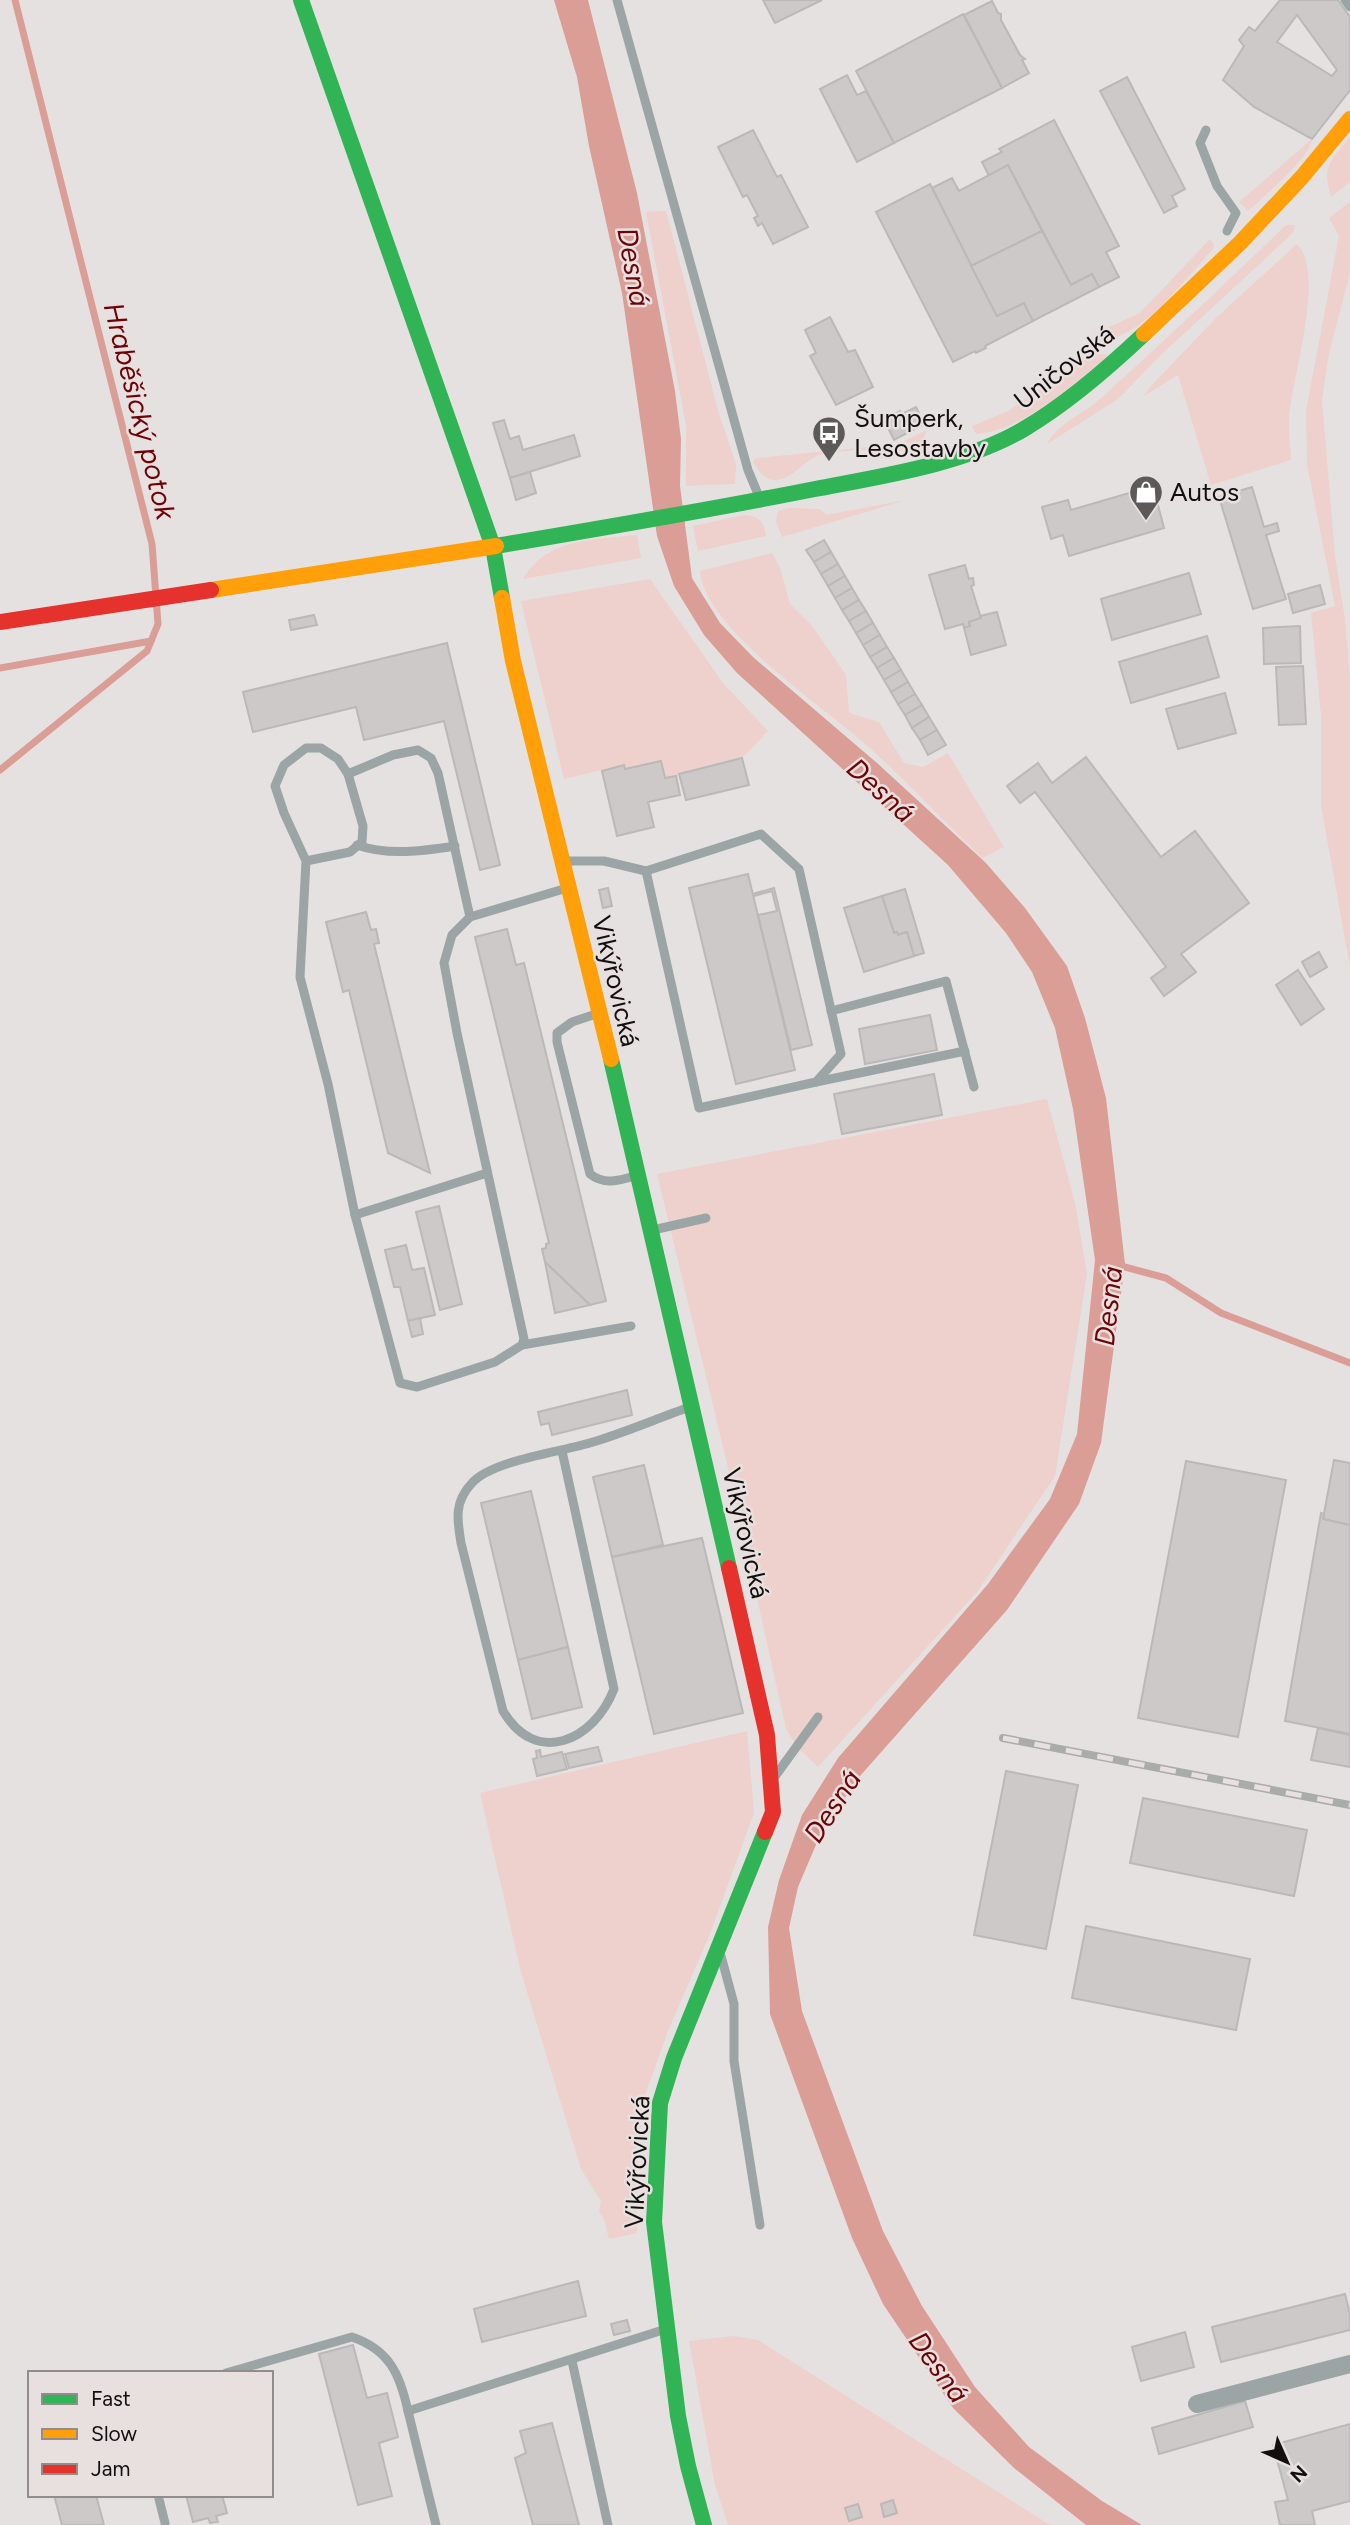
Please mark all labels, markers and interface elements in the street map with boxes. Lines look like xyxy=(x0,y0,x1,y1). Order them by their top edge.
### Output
water label: Desná xyxy=(610,225,658,309)
water label: Hraběšický potok xyxy=(97,299,184,524)
street label: Uničovská xyxy=(1007,318,1121,416)
place label: Šumperk, Lesostavby xyxy=(854,402,986,464)
bus stop icon: Šumperk, Lesostavby xyxy=(810,414,848,463)
shop icon: Autos xyxy=(1127,473,1165,522)
place label: Autos xyxy=(1170,476,1239,508)
water label: Desná xyxy=(840,751,922,829)
street label: Vikýřovická xyxy=(585,913,647,1049)
water label: Desná xyxy=(1087,1265,1129,1347)
street label: Vikýřovická xyxy=(715,1465,777,1601)
water label: Desná xyxy=(796,1763,868,1849)
street label: Vikýřovická xyxy=(618,2095,656,2229)
water label: Desná xyxy=(902,2325,976,2409)
legend xyxy=(28,2371,273,2497)
text: Fast xyxy=(91,2386,131,2411)
text: Slow xyxy=(91,2421,137,2446)
north arrow xyxy=(1252,2427,1322,2497)
text: Jam xyxy=(91,2456,130,2481)
text: N xyxy=(1285,2460,1312,2487)

